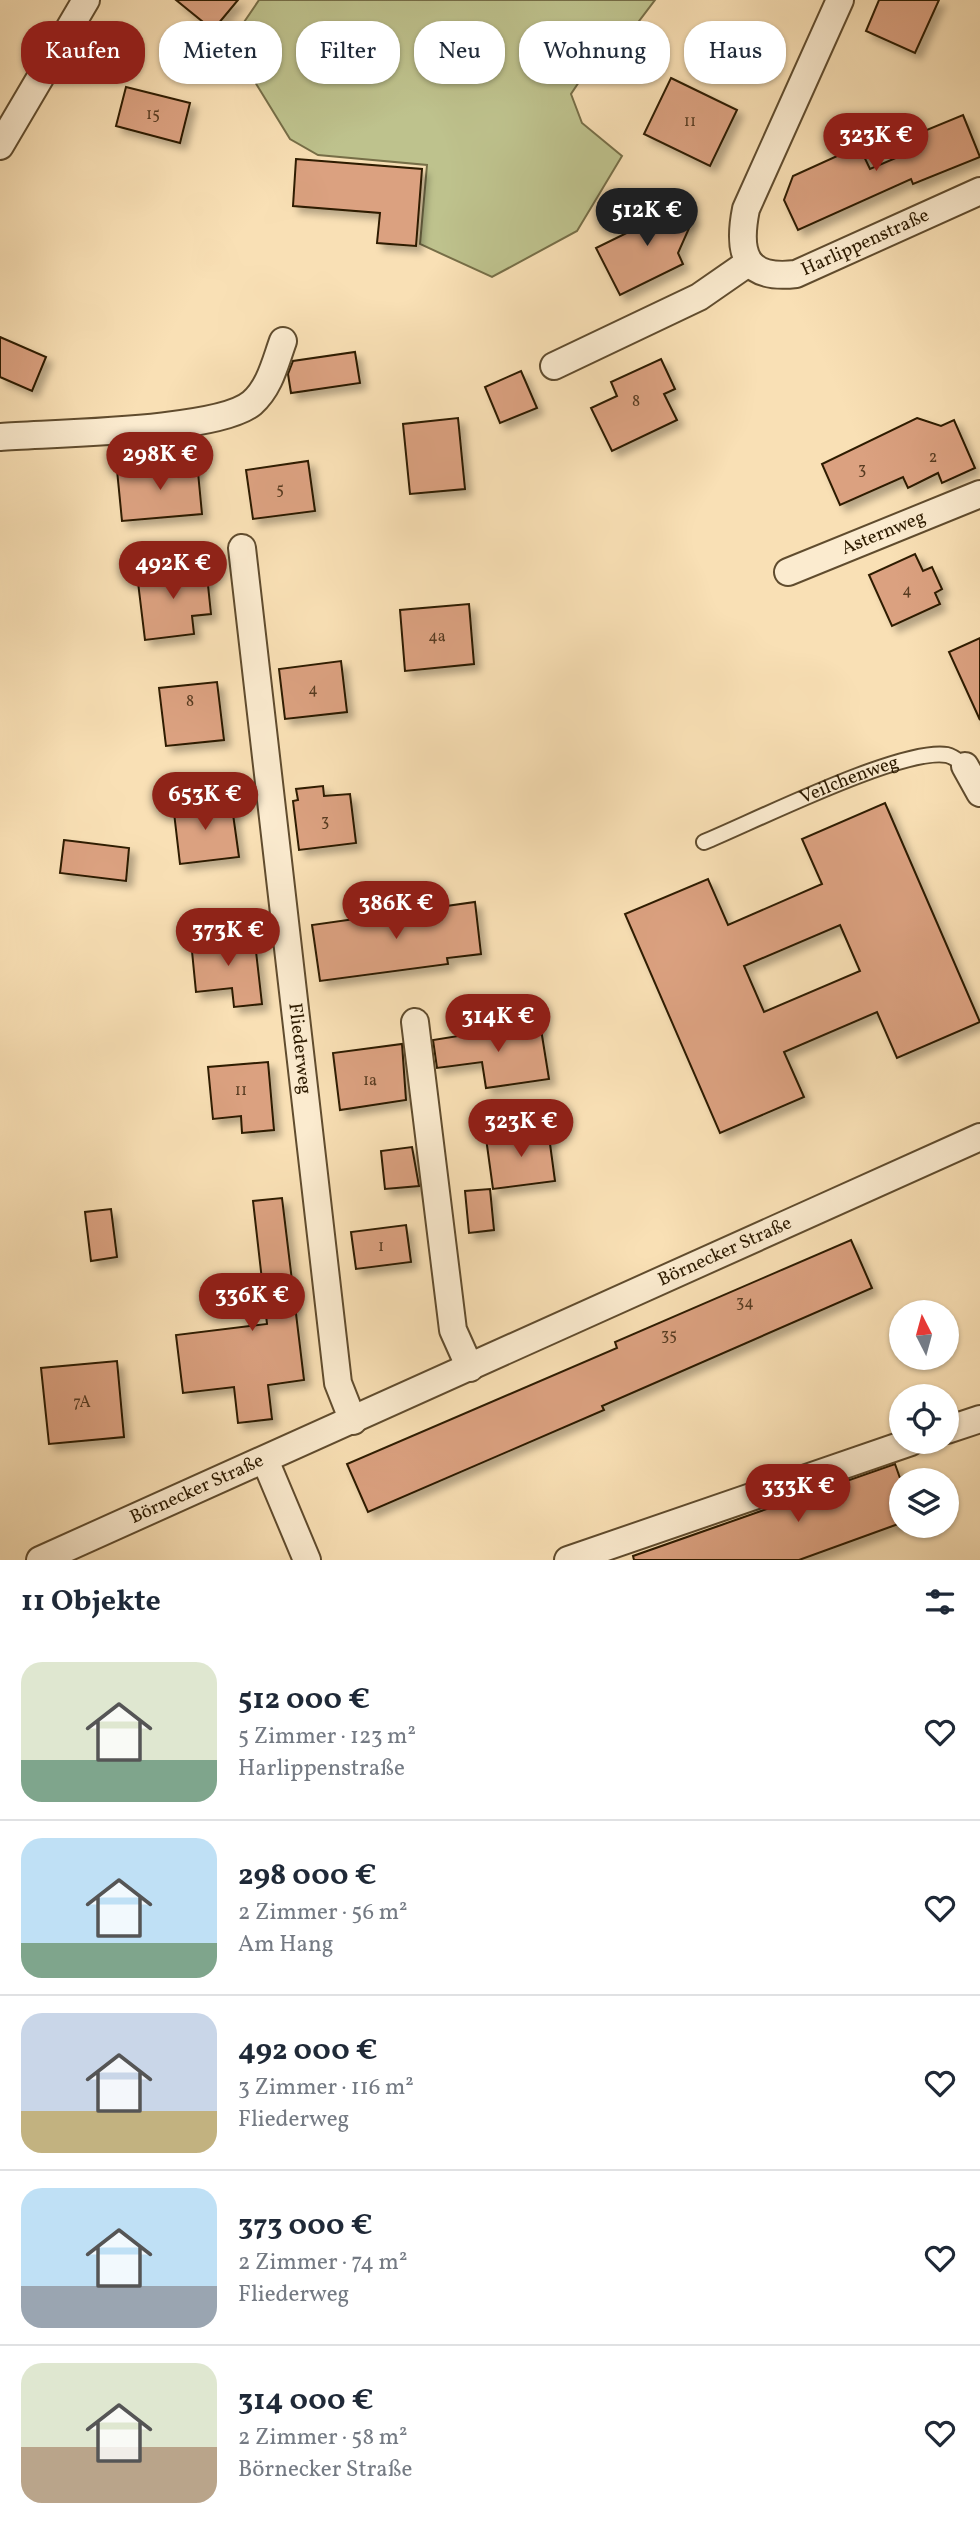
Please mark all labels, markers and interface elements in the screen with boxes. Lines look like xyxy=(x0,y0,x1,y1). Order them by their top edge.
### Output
chip: Kaufen xyxy=(21,21,145,84)
chip: Mieten xyxy=(159,21,282,84)
chip: Filter xyxy=(296,21,400,84)
chip: Neu xyxy=(414,21,505,84)
chip: Wohnung xyxy=(519,21,670,84)
chip: Haus xyxy=(684,21,786,84)
house number: 15 xyxy=(146,104,160,126)
house number: 11 xyxy=(684,111,696,133)
pin: 323K € xyxy=(819,114,933,173)
text: 323K € xyxy=(839,120,913,152)
pin: 512K € xyxy=(590,188,704,248)
text: 512K € xyxy=(612,195,682,227)
street label: Harlippenstraße xyxy=(797,203,934,283)
house number: 8 xyxy=(632,391,640,413)
pin: 298K € xyxy=(103,433,217,492)
text: 298K € xyxy=(122,439,198,471)
house number: 2 xyxy=(929,447,937,469)
house number: 3 xyxy=(858,459,866,481)
house number: 5 xyxy=(276,479,284,501)
street label: Asternweg xyxy=(837,504,929,562)
pin: 492K € xyxy=(116,542,230,601)
text: 492K € xyxy=(135,548,211,580)
house number: 4 xyxy=(902,580,912,602)
house number: 4a xyxy=(428,626,446,648)
house number: 4 xyxy=(308,679,318,701)
house number: 8 xyxy=(186,691,194,713)
street label: Veilchenweg xyxy=(796,750,902,811)
pin: 653K € xyxy=(148,772,262,832)
text: 653K € xyxy=(168,779,242,811)
house number: 3 xyxy=(321,811,329,833)
pin: 386K € xyxy=(339,881,453,941)
text: 386K € xyxy=(358,888,434,920)
pin: 373K € xyxy=(171,908,285,968)
text: 373K € xyxy=(192,915,264,947)
pin: 314K € xyxy=(441,995,555,1054)
street label: Fliederweg xyxy=(281,1001,318,1096)
text: 314K € xyxy=(461,1001,535,1033)
house number: 1a xyxy=(363,1070,377,1092)
house number: 11 xyxy=(235,1080,247,1102)
pin: 323K € xyxy=(464,1100,578,1159)
text: 323K € xyxy=(484,1106,558,1138)
street label: Börnecker Straße xyxy=(654,1210,796,1293)
house number: 1 xyxy=(378,1236,384,1258)
pin: 336K € xyxy=(195,1274,309,1333)
text: 336K € xyxy=(215,1280,289,1312)
house number: 34 xyxy=(736,1292,754,1314)
north arrow xyxy=(889,1300,959,1370)
map controls xyxy=(889,1300,959,1538)
house number: 35 xyxy=(661,1325,677,1347)
button: locate xyxy=(889,1384,959,1454)
house number: 7A xyxy=(73,1392,91,1414)
street label: Börnecker Straße xyxy=(126,1448,268,1531)
pin: 333K € xyxy=(741,1464,855,1524)
button: layers xyxy=(889,1468,959,1538)
text: 333K € xyxy=(761,1471,835,1503)
text: 11 Objekte xyxy=(21,1581,161,1623)
icon: filters xyxy=(921,1583,959,1621)
text: 512 000 € xyxy=(238,1679,370,1721)
icon: home xyxy=(77,1690,161,1774)
icon: heart xyxy=(921,1713,959,1751)
text: 5 Zimmer · 123 m² xyxy=(238,1721,416,1753)
text: Harlippenstraße xyxy=(238,1753,405,1785)
text: 298 000 € xyxy=(238,1855,377,1897)
icon: home xyxy=(77,1866,161,1950)
icon: heart xyxy=(921,1889,959,1927)
text: 2 Zimmer · 56 m² xyxy=(238,1897,408,1929)
text: Am Hang xyxy=(238,1929,333,1961)
text: 492 000 € xyxy=(238,2030,378,2072)
icon: home xyxy=(77,2041,161,2125)
icon: heart xyxy=(921,2064,959,2102)
text: 3 Zimmer · 116 m² xyxy=(238,2072,414,2104)
text: Fliederweg xyxy=(238,2104,349,2136)
text: 373 000 € xyxy=(238,2205,373,2247)
icon: home xyxy=(77,2216,161,2300)
icon: heart xyxy=(921,2239,959,2277)
text: 2 Zimmer · 74 m² xyxy=(238,2247,407,2279)
text: Fliederweg xyxy=(238,2279,349,2311)
text: 314 000 € xyxy=(238,2380,374,2422)
icon: home xyxy=(77,2391,161,2475)
icon: heart xyxy=(921,2414,959,2452)
text: 2 Zimmer · 58 m² xyxy=(238,2422,408,2454)
text: Börnecker Straße xyxy=(238,2454,412,2486)

